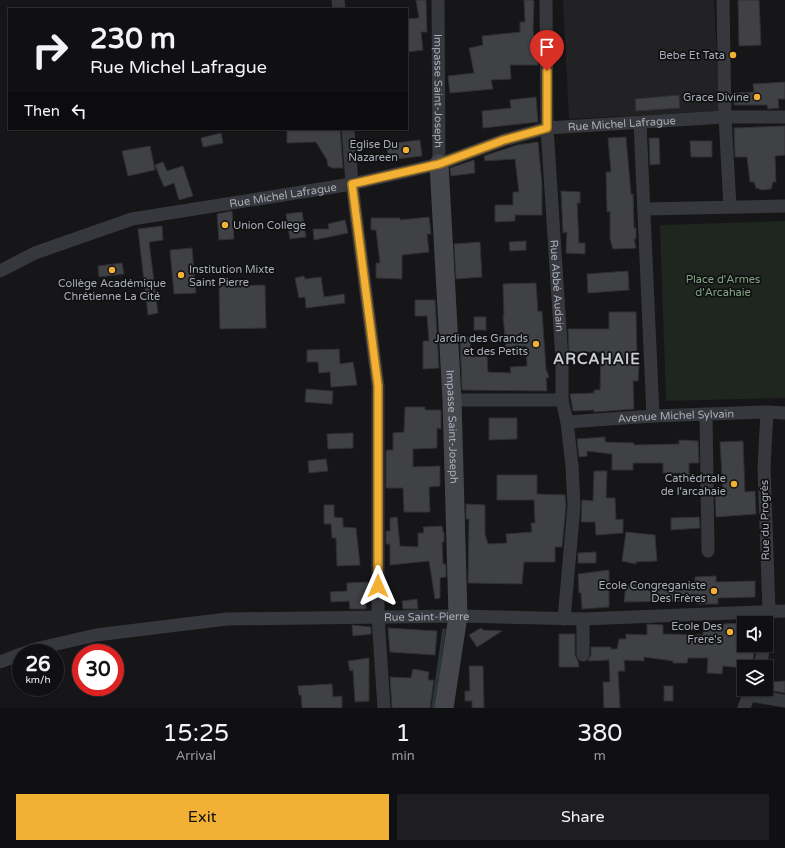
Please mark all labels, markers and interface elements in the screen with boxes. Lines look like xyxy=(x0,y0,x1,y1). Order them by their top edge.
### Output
text: 230 m xyxy=(90,22,176,56)
icon: right xyxy=(24,24,76,76)
pin xyxy=(530,30,564,71)
street label: Impasse Saint-Joseph xyxy=(432,34,445,148)
icon: arrive xyxy=(536,36,558,58)
place label: Bebe Et Tata xyxy=(659,49,725,62)
marker: Bebe Et Tata xyxy=(728,50,738,60)
text: Rue Michel Lafrague xyxy=(90,56,267,78)
place label: Grace Divine xyxy=(683,91,749,104)
marker: Grace Divine xyxy=(752,92,762,102)
icon: left xyxy=(68,100,90,122)
text: Then xyxy=(24,102,60,120)
street label: Rue Michel Lafrague xyxy=(567,114,676,133)
place label: Eglise Du Nazareen xyxy=(348,138,398,164)
marker: Eglise Du Nazareen xyxy=(401,145,411,155)
street label: Rue Michel Lafrague xyxy=(228,180,337,210)
place label: Union College xyxy=(233,219,306,232)
marker: Union College xyxy=(220,220,230,230)
street label: Rue Abbé Audain xyxy=(548,239,567,332)
place label: Institution Mixte Saint Pierre xyxy=(189,263,275,289)
marker: Collège Académique Chrétienne La Cité xyxy=(107,265,117,275)
marker: Institution Mixte Saint Pierre xyxy=(176,270,186,280)
park label: Place d'Armes d'Arcahaie xyxy=(686,273,760,299)
place label: Collège Académique Chrétienne La Cité xyxy=(58,277,166,303)
place label: Jardin des Grands et des Petits xyxy=(434,332,528,358)
marker: Jardin des Grands et des Petits xyxy=(531,339,541,349)
district label: ARCAHAIE xyxy=(553,350,641,368)
street label: Impasse Saint-Joseph xyxy=(444,369,461,484)
street label: Avenue Michel Sylvain xyxy=(617,407,734,425)
place label: Cathédrtale de l'arcahaie xyxy=(661,472,726,498)
marker: Cathédrtale de l'arcahaie xyxy=(729,479,739,489)
street label: Rue du Progrès xyxy=(758,480,772,560)
position arrow xyxy=(357,565,399,607)
place label: Ecole Congreganiste Des Frères xyxy=(599,579,706,605)
marker: Ecole Congreganiste Des Frères xyxy=(709,586,719,596)
street label: Rue Saint-Pierre xyxy=(384,609,470,623)
map controls xyxy=(737,616,773,696)
button: sound xyxy=(737,616,773,652)
place label: Ecole Des Frere's xyxy=(671,620,722,646)
marker: Ecole Des Frere's xyxy=(725,627,735,637)
speed limit sign: 30 xyxy=(72,644,124,696)
text: 26 xyxy=(25,653,51,677)
button: layers xyxy=(737,660,773,696)
text: km/h xyxy=(25,674,51,686)
text: 15:25 xyxy=(163,719,229,748)
text: 1 xyxy=(396,719,411,748)
text: 380 xyxy=(577,719,622,748)
text: Arrival xyxy=(176,748,216,764)
text: min xyxy=(392,748,415,764)
text: m xyxy=(594,748,606,764)
button: Exit xyxy=(16,794,389,840)
button: Share xyxy=(397,794,769,840)

